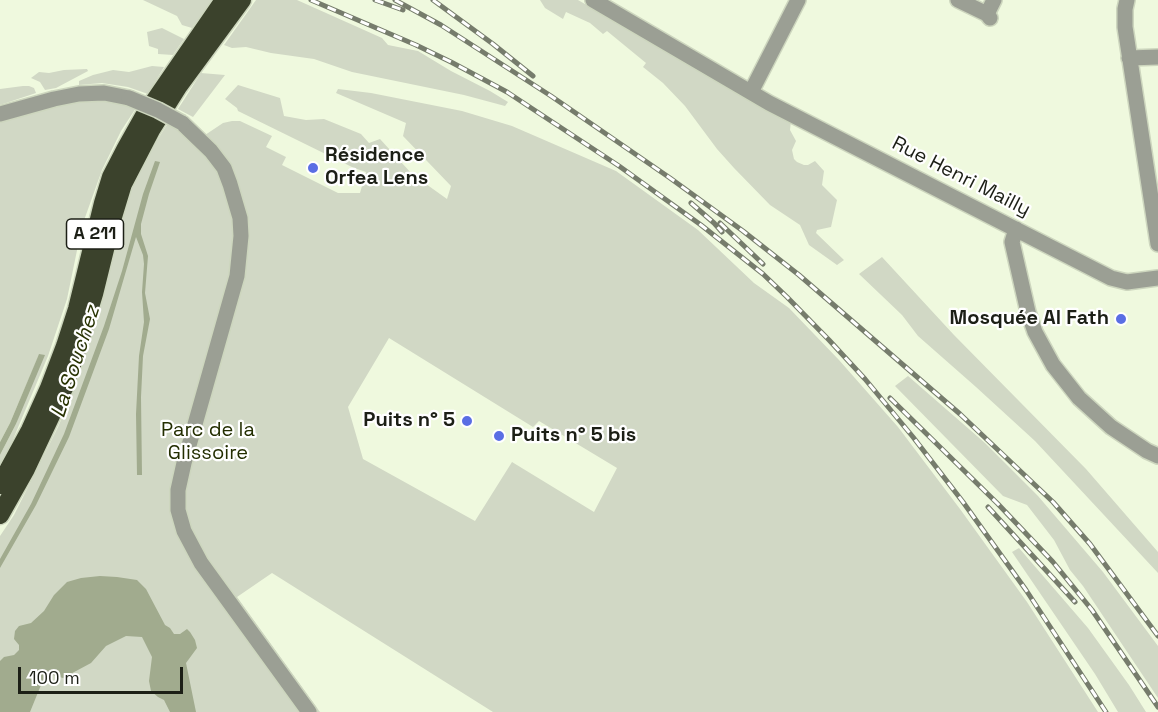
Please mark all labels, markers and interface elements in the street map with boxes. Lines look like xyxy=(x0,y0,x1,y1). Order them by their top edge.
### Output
street label: Rue Henri Mailly xyxy=(888,132,1034,222)
place label: Résidence Orfea Lens xyxy=(325,144,428,191)
marker: Résidence Orfea Lens xyxy=(306,161,320,175)
road number: A 211 xyxy=(66,219,124,249)
water label: La Souchez xyxy=(46,303,106,421)
place label: Mosquée Al Fath xyxy=(950,307,1109,331)
marker: Mosquée Al Fath xyxy=(1114,312,1128,326)
place label: Puits n° 5 xyxy=(363,409,455,433)
marker: Puits n° 5 xyxy=(460,414,474,428)
park label: Parc de la Glissoire xyxy=(161,419,255,466)
place label: Puits n° 5 bis xyxy=(511,424,636,448)
marker: Puits n° 5 bis xyxy=(492,429,506,443)
scale bar xyxy=(21,655,186,693)
text: 100 m xyxy=(29,666,80,689)

